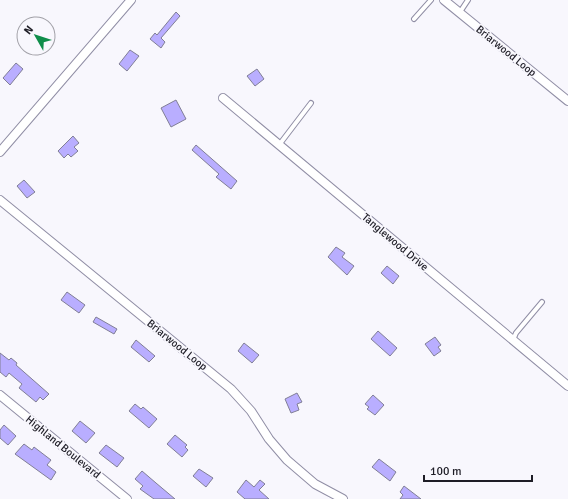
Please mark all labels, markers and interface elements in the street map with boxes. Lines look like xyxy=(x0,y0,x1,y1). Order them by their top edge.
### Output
north arrow xyxy=(16,16,56,56)
text: N xyxy=(21,23,36,37)
street label: Briarwood Loop xyxy=(473,23,539,79)
street label: Tanglewood Drive xyxy=(359,210,431,274)
street label: Briarwood Loop xyxy=(144,317,210,373)
street label: Highland Boulevard xyxy=(23,413,103,481)
scale bar xyxy=(424,457,532,483)
text: 100 m xyxy=(430,464,462,479)

